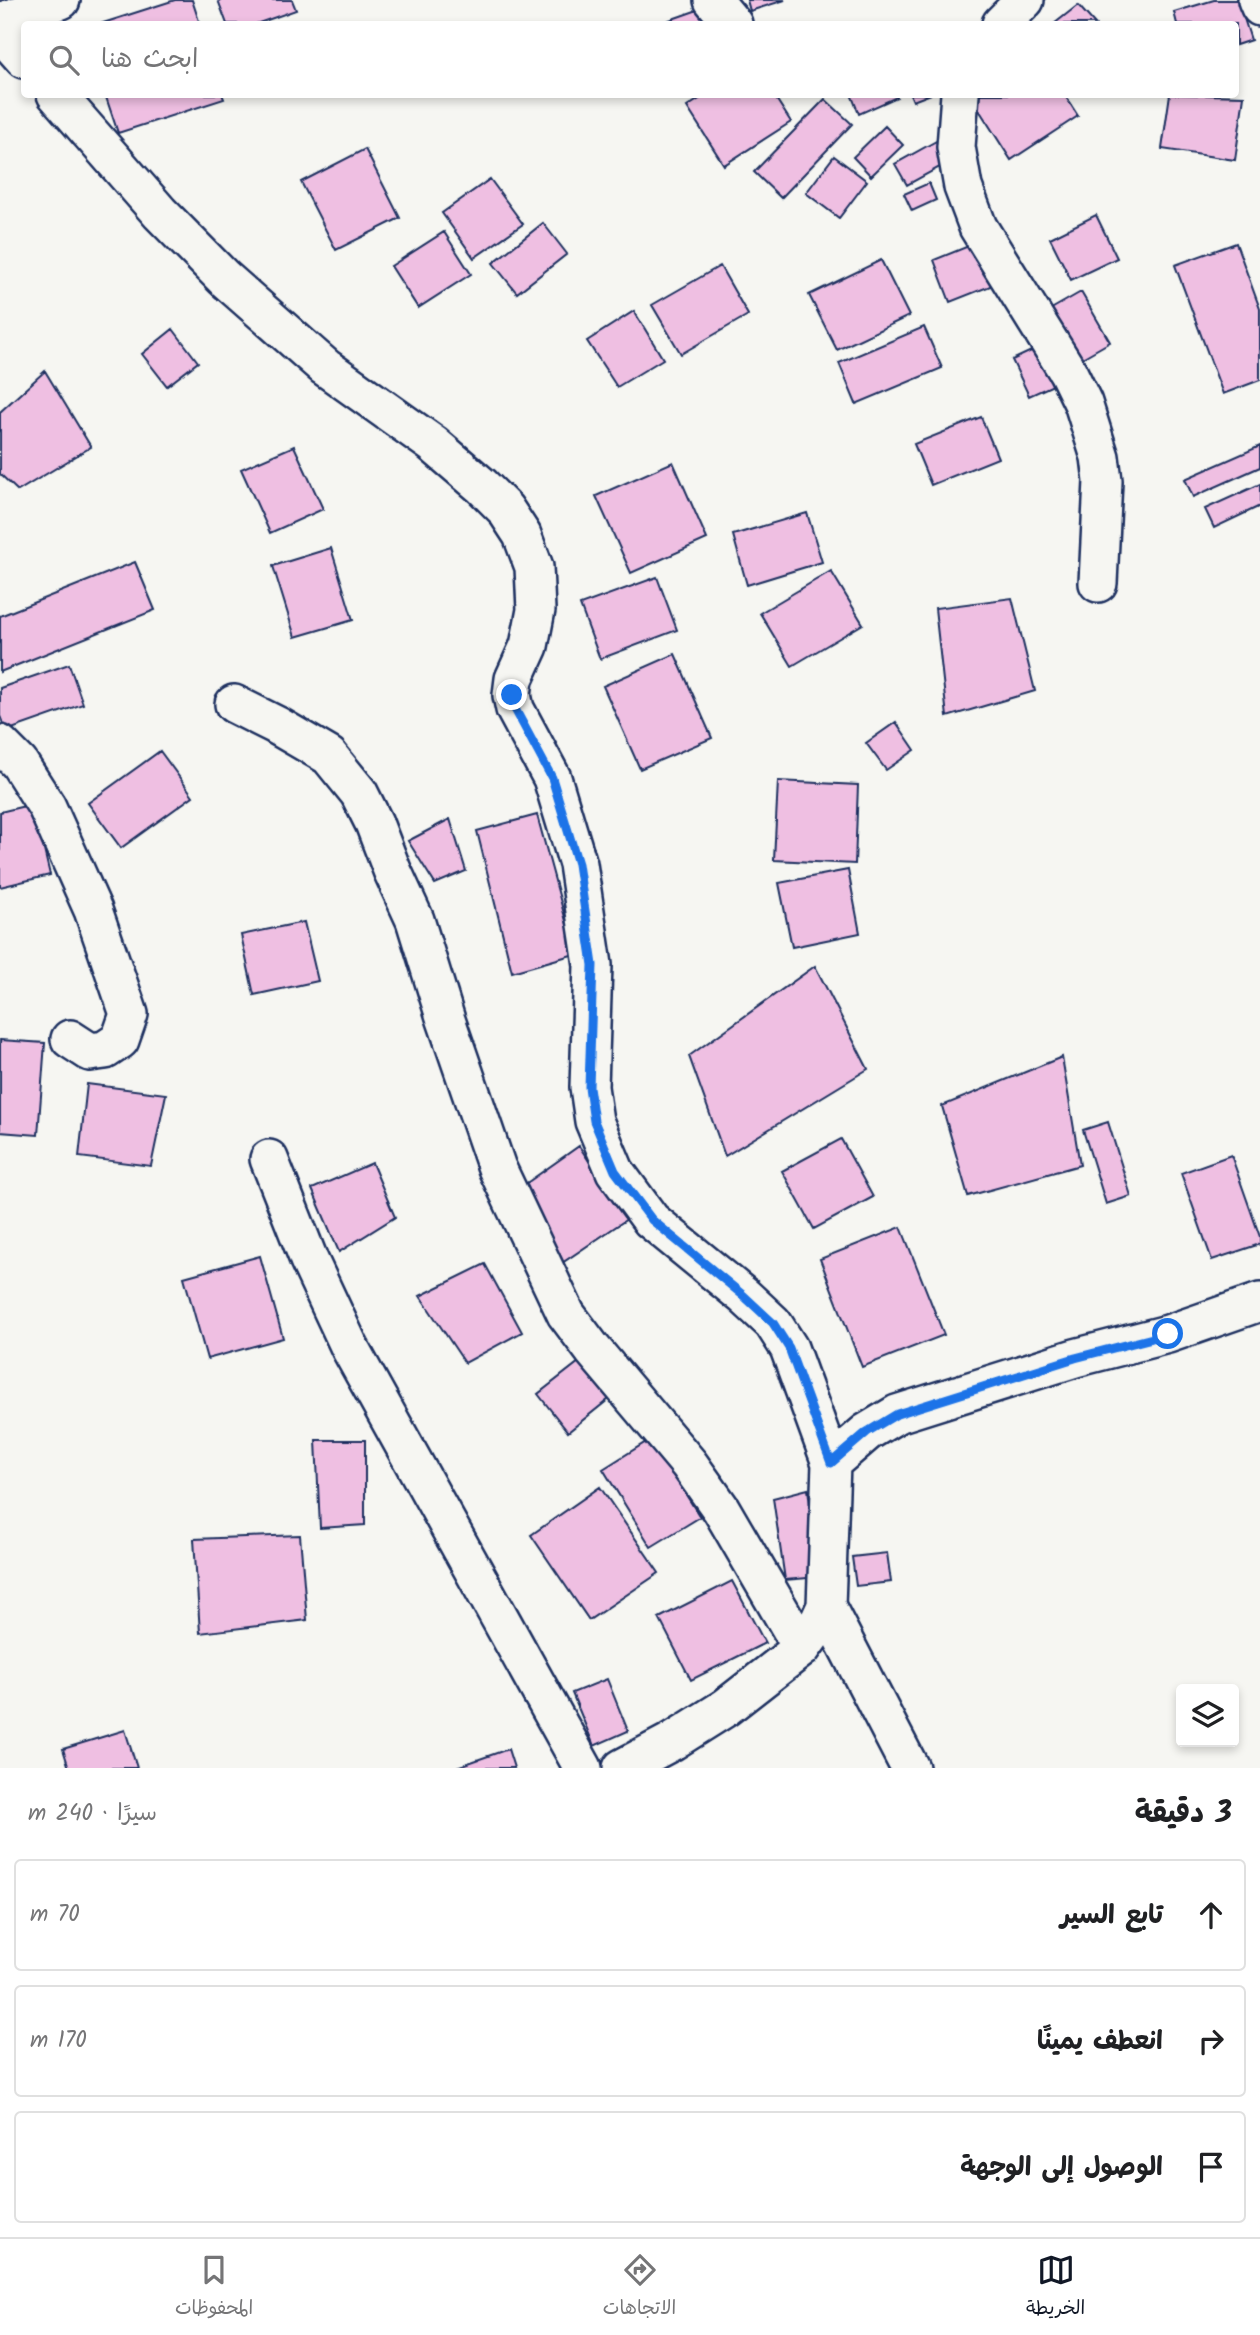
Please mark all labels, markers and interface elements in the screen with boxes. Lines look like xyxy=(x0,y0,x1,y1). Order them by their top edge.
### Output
search box xyxy=(21,21,1239,98)
text: ابحث هنا xyxy=(101,39,198,81)
icon: search xyxy=(45,41,83,79)
route end xyxy=(496,679,527,710)
route start xyxy=(1152,1318,1183,1349)
map controls xyxy=(1176,1684,1239,1747)
button: layers xyxy=(1176,1684,1239,1747)
text: 3 دقيقة xyxy=(1135,1790,1232,1838)
text: سيرًا · 240 m xyxy=(28,1796,157,1832)
text: تابع السير xyxy=(1060,1895,1163,1937)
icon: ahead xyxy=(1192,1896,1230,1934)
text: 70 m xyxy=(30,1897,80,1933)
text: انعطف يمينًا xyxy=(1037,2021,1163,2063)
icon: right xyxy=(1192,2022,1230,2060)
text: 170 m xyxy=(30,2023,87,2059)
text: الوصول إلى الوجهة xyxy=(960,2147,1163,2189)
icon: arrive xyxy=(1192,2148,1230,2186)
tab: المحفوظات xyxy=(175,2251,253,2324)
tab: الاتجاهات xyxy=(603,2251,676,2324)
tab: الخريطة xyxy=(1026,2251,1085,2324)

